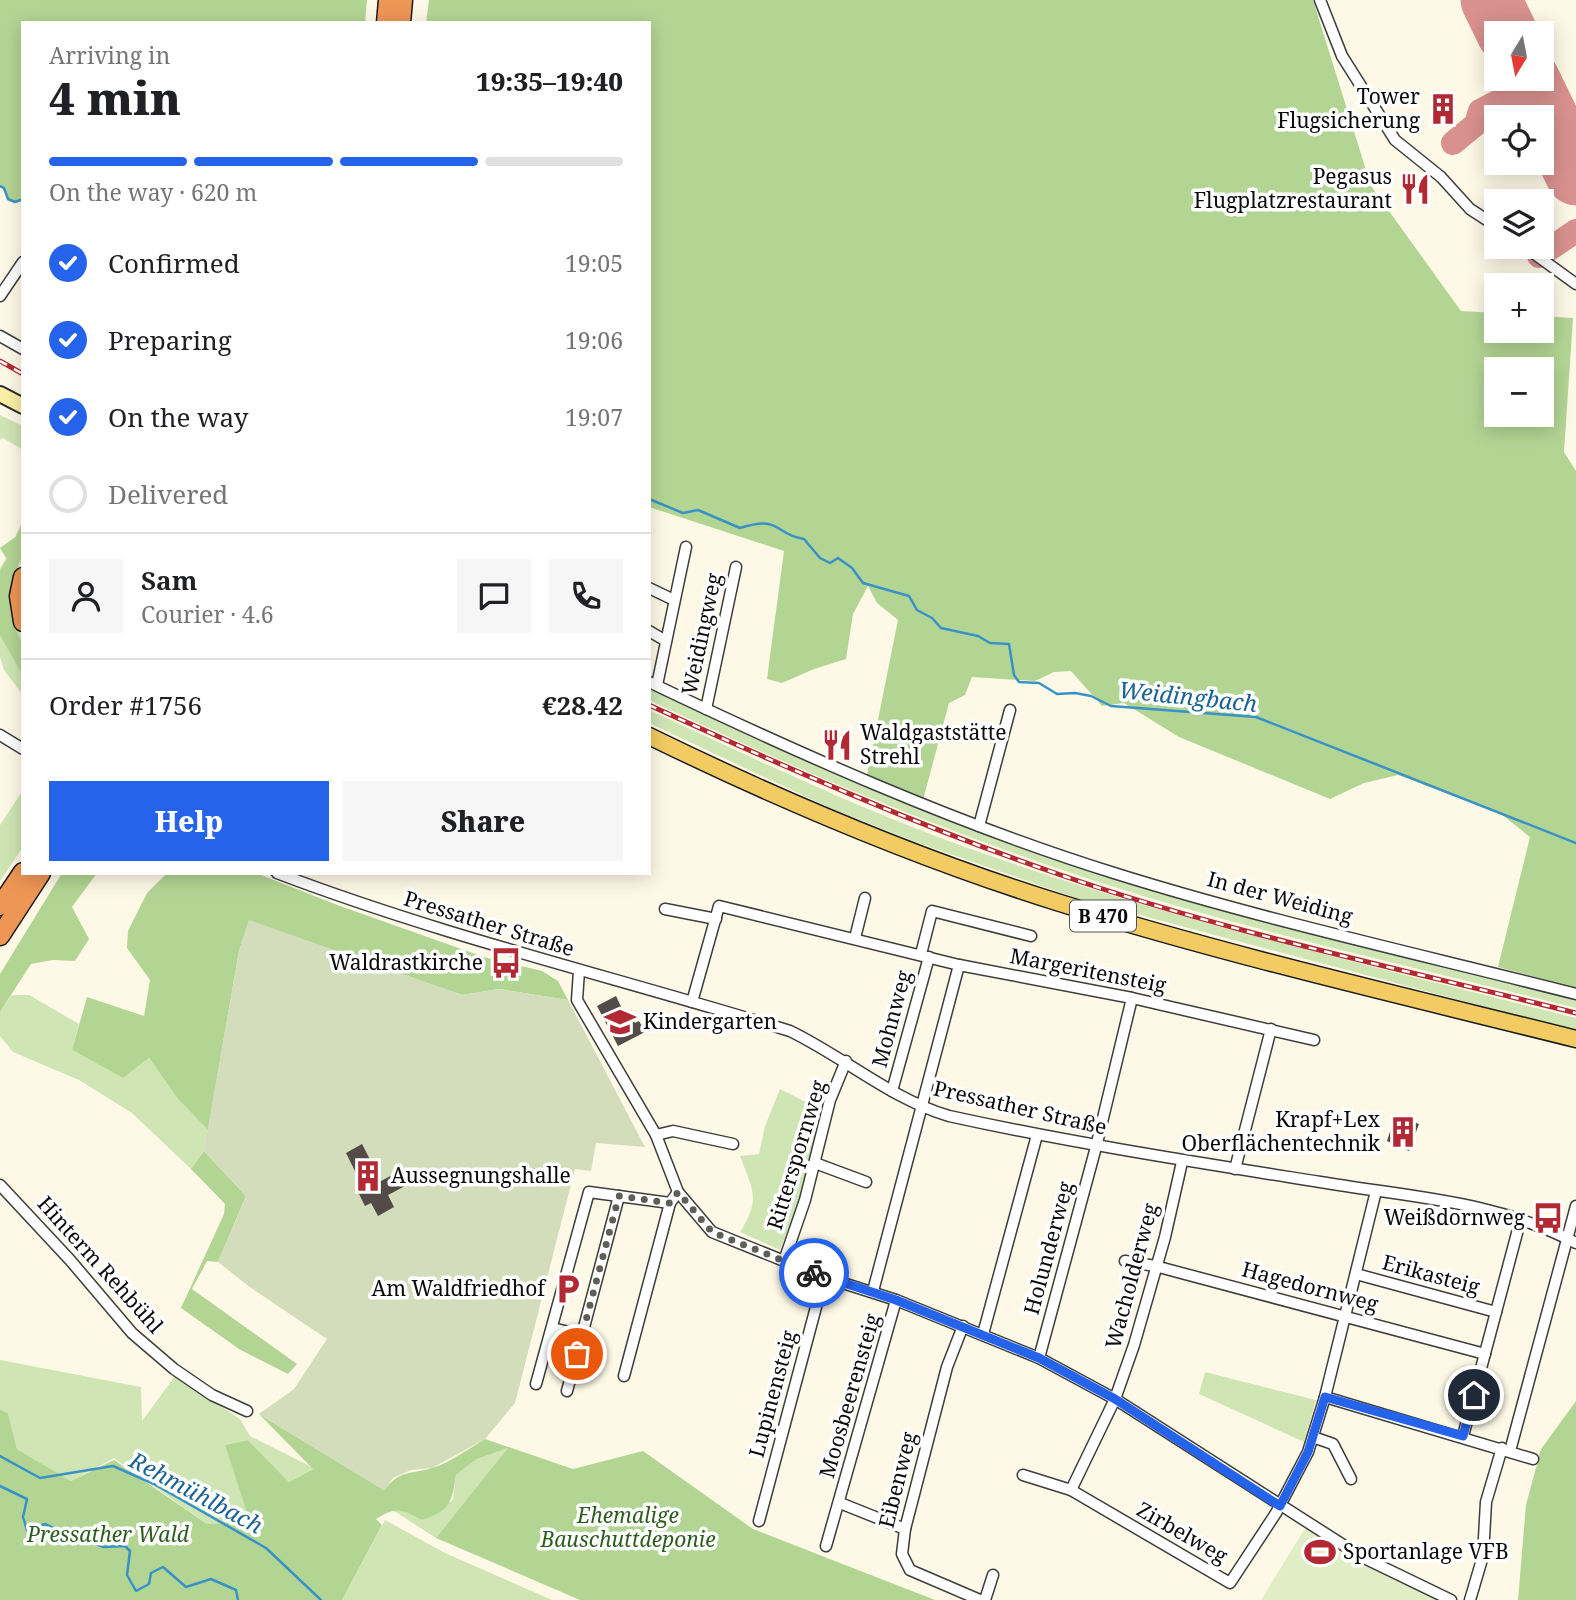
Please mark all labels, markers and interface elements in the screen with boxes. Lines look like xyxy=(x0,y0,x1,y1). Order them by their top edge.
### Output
north arrow xyxy=(1484,21,1554,91)
map controls xyxy=(1484,21,1554,427)
text: Arriving in xyxy=(49,39,170,71)
text: 19:35–19:40 xyxy=(476,63,623,99)
text: 4 min xyxy=(49,66,181,128)
place label: Tower Flugsicherung xyxy=(1277,82,1421,134)
building icon: Tower Flugsicherung xyxy=(1426,92,1460,126)
button: locate xyxy=(1484,105,1554,175)
place label: Pegasus Flugplatzrestaurant xyxy=(1194,162,1392,214)
restaurant icon: Pegasus Flugplatzrestaurant xyxy=(1398,172,1432,206)
text: On the way · 620 m xyxy=(49,176,257,208)
button: layers xyxy=(1484,189,1554,259)
icon: check xyxy=(49,244,87,282)
text: Confirmed xyxy=(108,245,240,281)
text: 19:05 xyxy=(565,247,623,279)
button: + xyxy=(1484,273,1554,343)
icon: check xyxy=(49,321,87,359)
text: Preparing xyxy=(108,322,232,358)
text: 19:06 xyxy=(565,324,623,356)
button: − xyxy=(1484,357,1554,427)
icon: check xyxy=(49,398,87,436)
text: On the way xyxy=(108,399,248,435)
text: 19:07 xyxy=(565,401,623,433)
text: Delivered xyxy=(108,476,228,512)
button: person xyxy=(49,559,123,633)
button: chat xyxy=(457,559,531,633)
button: phone xyxy=(549,559,623,633)
text: Sam xyxy=(141,562,197,598)
street label: Weidingweg xyxy=(674,570,728,697)
text: Courier · 4.6 xyxy=(141,598,274,630)
water label: Weidingbach xyxy=(1117,673,1259,719)
text: Order #1756 xyxy=(49,687,202,723)
text: €28.42 xyxy=(542,687,623,723)
place label: Waldgaststätte Strehl xyxy=(860,718,1006,770)
restaurant icon: Waldgaststätte Strehl xyxy=(820,728,854,762)
button: Help xyxy=(49,781,329,861)
button: Share xyxy=(343,781,623,861)
street label: In der Weiding xyxy=(1205,864,1357,930)
street label: Pressather Straße xyxy=(401,884,578,962)
road number: B 470 xyxy=(1070,900,1136,932)
street label: Margeritensteig xyxy=(1008,941,1170,999)
bus stop icon: Waldrastkirche xyxy=(489,946,523,980)
place label: Waldrastkirche xyxy=(329,948,483,976)
street label: Mohnweg xyxy=(865,966,918,1070)
school or university icon: Kindergarten xyxy=(603,1005,637,1039)
place label: Kindergarten xyxy=(643,1007,777,1035)
street label: Pressather Straße xyxy=(931,1073,1110,1141)
street label: Ritterspornweg xyxy=(760,1076,832,1233)
place label: Krapf+Lex Oberflächentechnik xyxy=(1181,1105,1381,1157)
building icon: Krapf+Lex Oberflächentechnik xyxy=(1386,1115,1420,1149)
building icon: Aussegnungshalle xyxy=(351,1159,385,1193)
place label: Aussegnungshalle xyxy=(391,1161,571,1189)
street label: Holunderweg xyxy=(1017,1177,1079,1317)
street label: Hinterm Rehbühl xyxy=(32,1190,170,1339)
street label: Wacholderweg xyxy=(1098,1199,1164,1351)
bus stop icon: Weißdornweg xyxy=(1531,1201,1565,1235)
place label: Weißdornweg xyxy=(1384,1203,1526,1231)
courier xyxy=(779,1238,849,1308)
street label: Erikasteig xyxy=(1379,1248,1484,1301)
icon: bike xyxy=(795,1254,833,1292)
street label: Hagedornweg xyxy=(1239,1254,1382,1318)
parking icon: Am Waldfriedhof xyxy=(551,1272,585,1306)
place label: Am Waldfriedhof xyxy=(371,1274,547,1302)
street label: Moosbeerensteig xyxy=(812,1310,886,1481)
pin xyxy=(547,1324,607,1384)
street label: Lupinensteig xyxy=(742,1326,803,1460)
icon: bag xyxy=(558,1335,596,1373)
pin xyxy=(1444,1365,1504,1425)
icon: home xyxy=(1455,1376,1493,1414)
street label: Eibenweg xyxy=(872,1428,923,1531)
water label: Rehmühlbach xyxy=(123,1443,269,1541)
street label: Zirbelweg xyxy=(1132,1495,1234,1570)
park label: Ehemalige Bauschuttdeponie xyxy=(539,1501,716,1553)
park label: Pressather Wald xyxy=(26,1520,190,1548)
sports icon: Sportanlage VFB xyxy=(1303,1535,1337,1569)
place label: Sportanlage VFB xyxy=(1343,1537,1509,1565)

